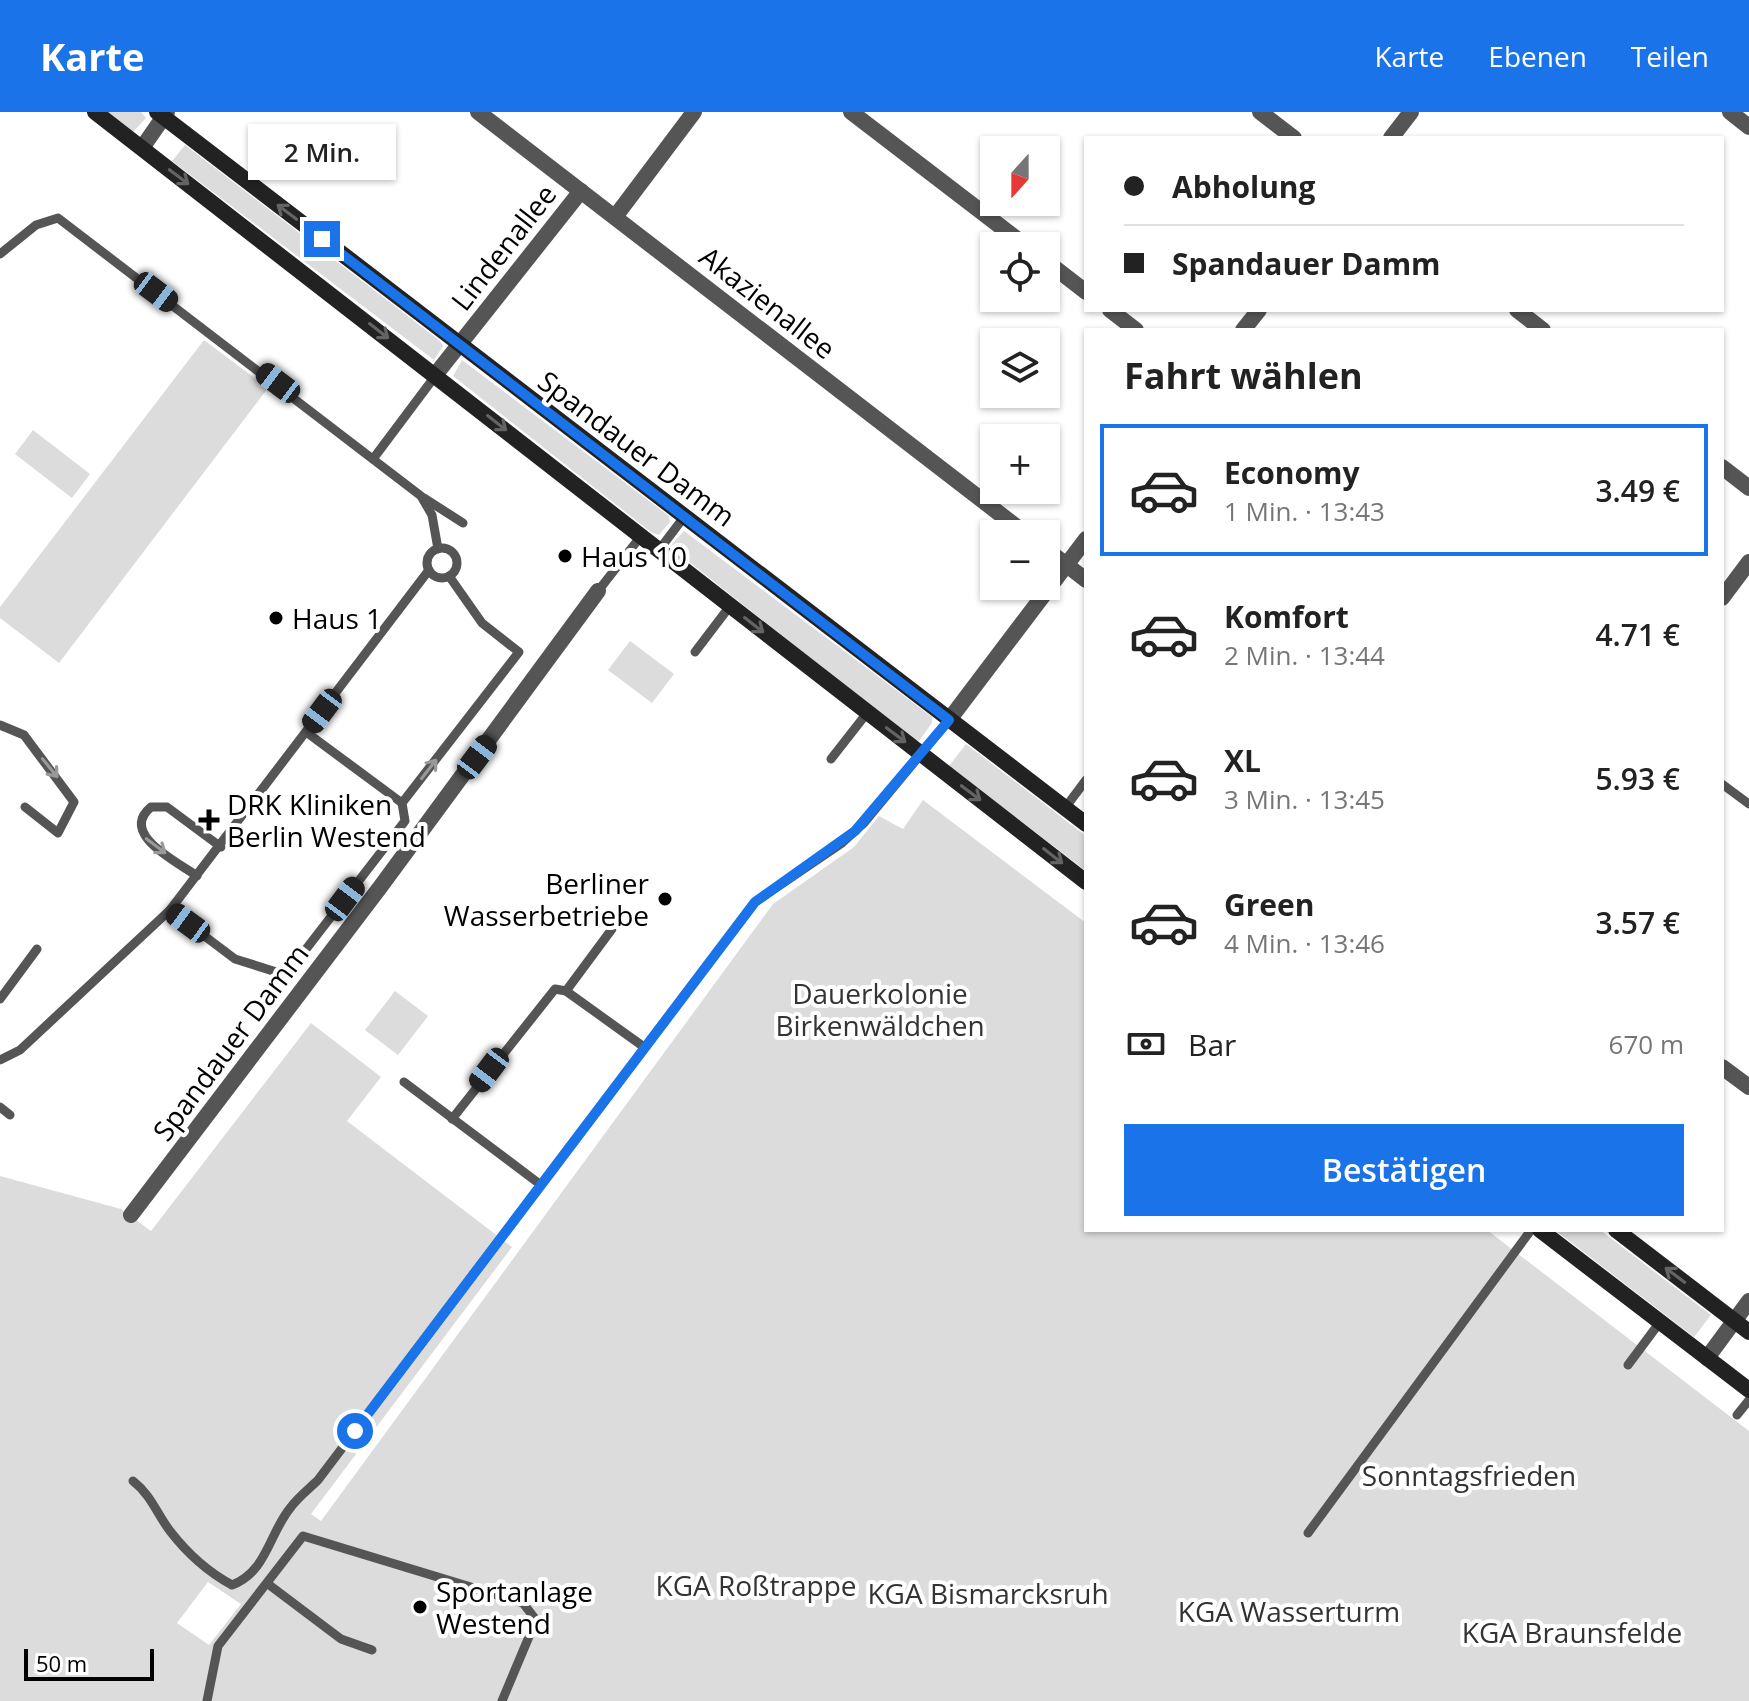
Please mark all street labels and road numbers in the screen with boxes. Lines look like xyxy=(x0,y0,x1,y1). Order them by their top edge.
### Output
street label: Lindenallee xyxy=(442,176,564,318)
street label: Akazienallee xyxy=(692,237,844,367)
street label: Spandauer Damm xyxy=(531,361,743,535)
street label: Spandauer Damm xyxy=(143,936,317,1148)

